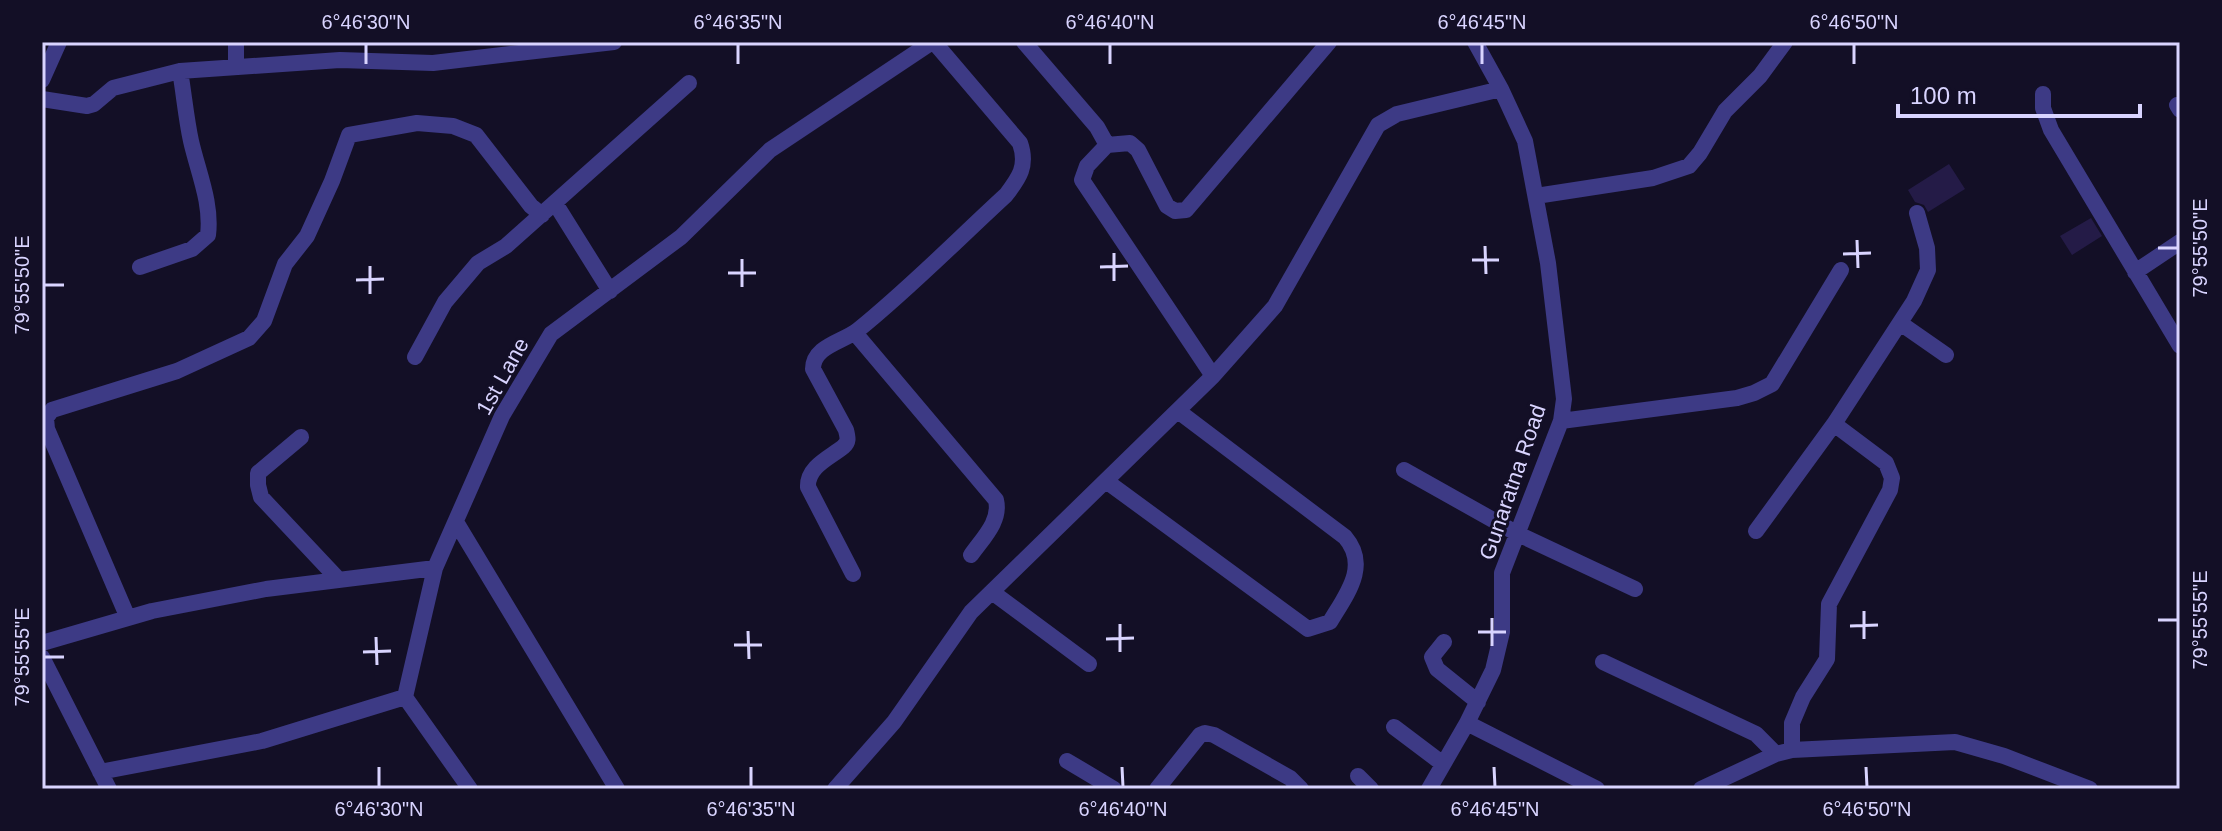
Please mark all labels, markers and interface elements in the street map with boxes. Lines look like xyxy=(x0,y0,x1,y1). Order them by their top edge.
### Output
text: 6°46'30"N xyxy=(322,11,410,33)
text: 6°46'35"N xyxy=(694,11,782,33)
text: 6°46'40"N xyxy=(1066,11,1154,33)
text: 6°46'45"N xyxy=(1438,11,1526,33)
text: 6°46'50"N xyxy=(1810,11,1898,33)
scale bar xyxy=(1898,68,2140,118)
text: 100 m xyxy=(1910,82,1977,109)
text: 79°55'50"E xyxy=(2189,199,2211,298)
text: 79°55'50"E xyxy=(11,236,33,335)
street label: 1st Lane xyxy=(471,333,534,419)
street label: Gunaratna Road xyxy=(1474,401,1551,563)
text: 79°55'55"E xyxy=(2189,571,2211,670)
text: 79°55'55"E xyxy=(11,608,33,707)
text: 6°46'30"N xyxy=(335,798,423,820)
text: 6°46'35"N xyxy=(707,798,795,820)
text: 6°46'40"N xyxy=(1079,798,1167,820)
text: 6°46'45"N xyxy=(1451,798,1539,820)
text: 6°46'50"N xyxy=(1823,798,1911,820)

